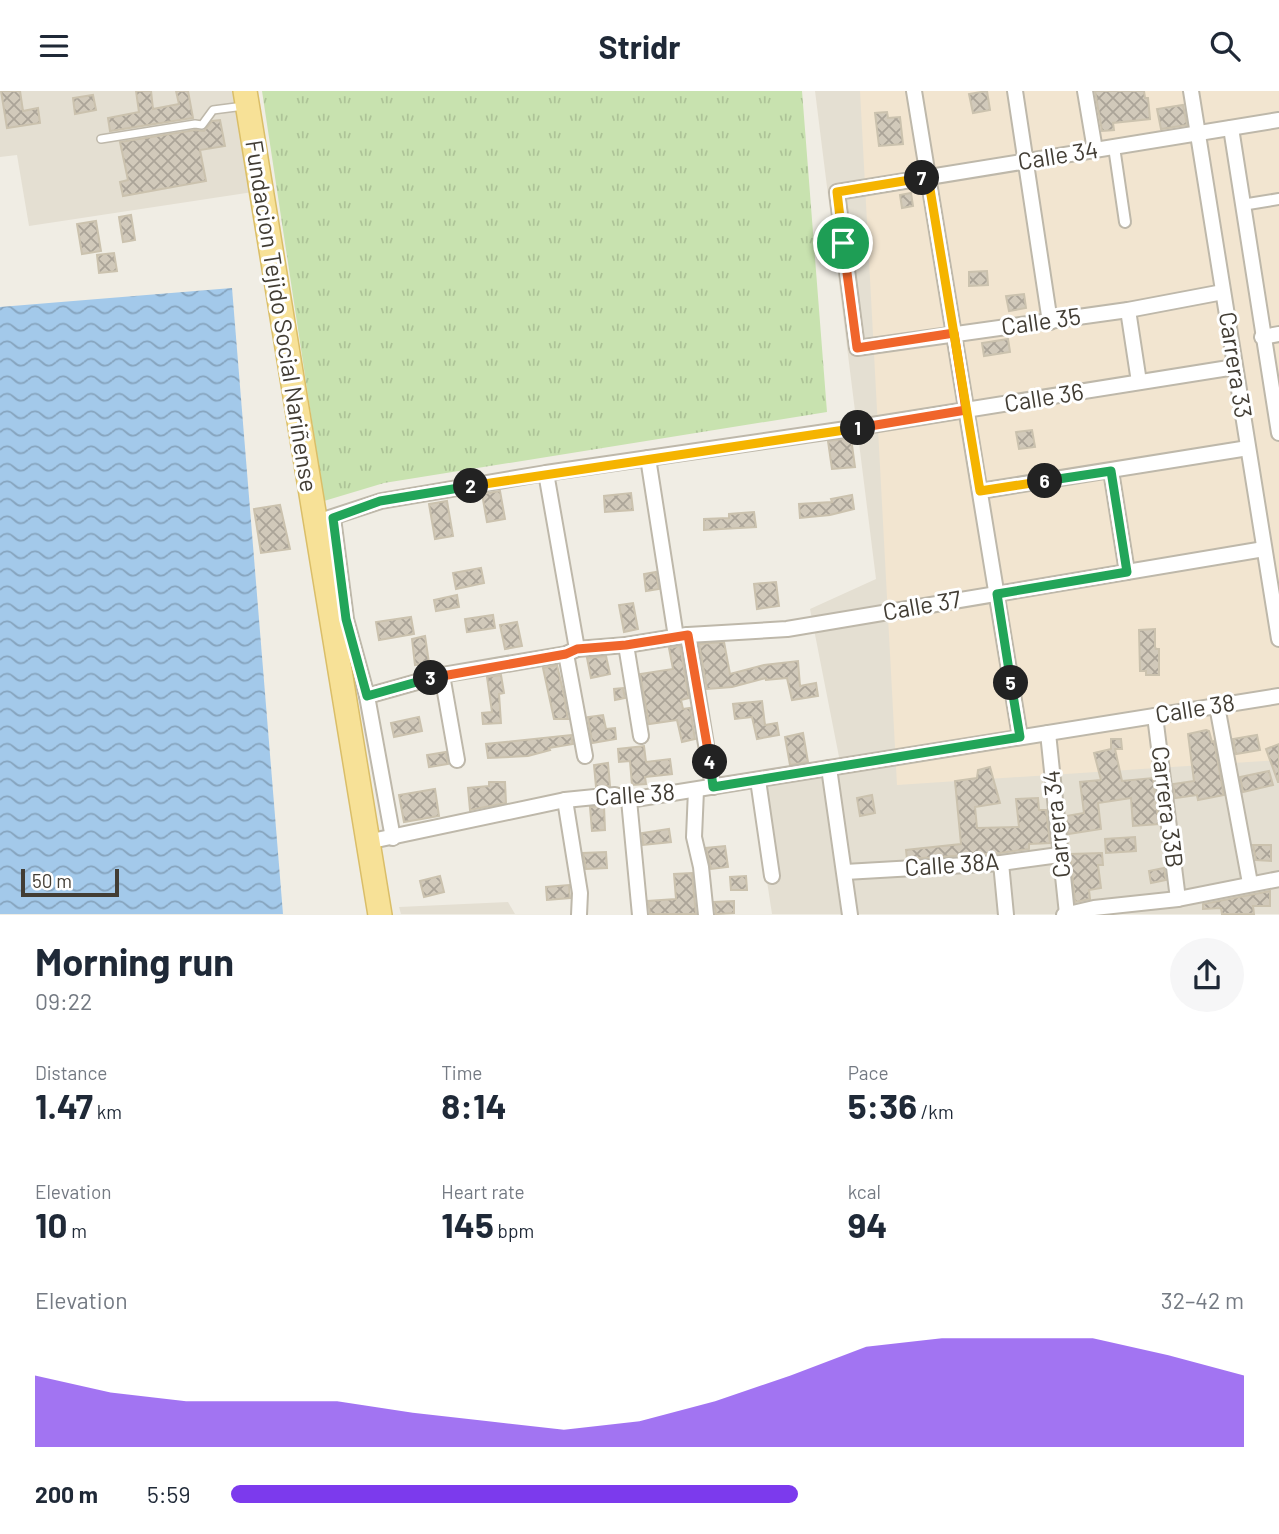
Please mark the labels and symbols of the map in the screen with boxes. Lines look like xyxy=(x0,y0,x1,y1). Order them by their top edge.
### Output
street label: Calle 34 xyxy=(1016,134,1100,175)
street label: Fundacion Tejido Social Nariñense xyxy=(240,138,325,494)
pin: 7 xyxy=(904,161,940,195)
pin xyxy=(813,213,873,273)
street label: Calle 35 xyxy=(999,301,1082,340)
street label: Carrera 33 xyxy=(1214,310,1259,420)
street label: Calle 36 xyxy=(1002,376,1086,417)
pin: 1 xyxy=(840,411,876,445)
pin: 6 xyxy=(1028,463,1062,499)
pin: 2 xyxy=(454,469,489,503)
street label: Calle 37 xyxy=(880,583,963,626)
pin: 3 xyxy=(414,661,448,695)
pin: 5 xyxy=(993,665,1028,701)
street label: Calle 38 xyxy=(1153,687,1237,728)
street label: Carrera 33B xyxy=(1147,744,1190,869)
pin: 4 xyxy=(692,745,728,779)
street label: Carrera 34 xyxy=(1035,769,1076,879)
street label: Calle 38 xyxy=(594,776,676,811)
street label: Calle 38A xyxy=(904,846,1000,881)
scale bar xyxy=(21,865,119,897)

